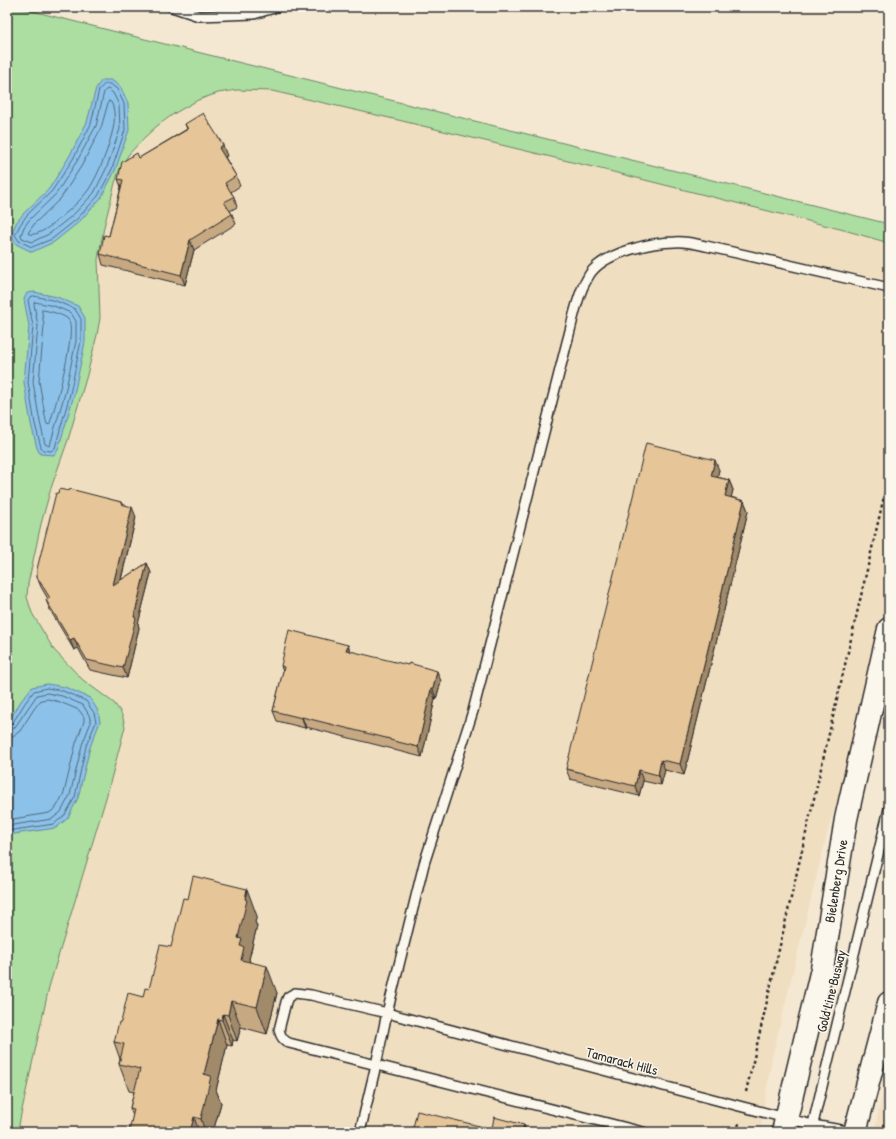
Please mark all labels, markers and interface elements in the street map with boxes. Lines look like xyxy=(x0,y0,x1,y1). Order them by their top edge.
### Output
street label: Bielenberg Drive xyxy=(820,838,853,924)
street label: Gold Line Busway xyxy=(811,948,851,1034)
street label: Tamarack Hills xyxy=(584,1042,660,1079)

